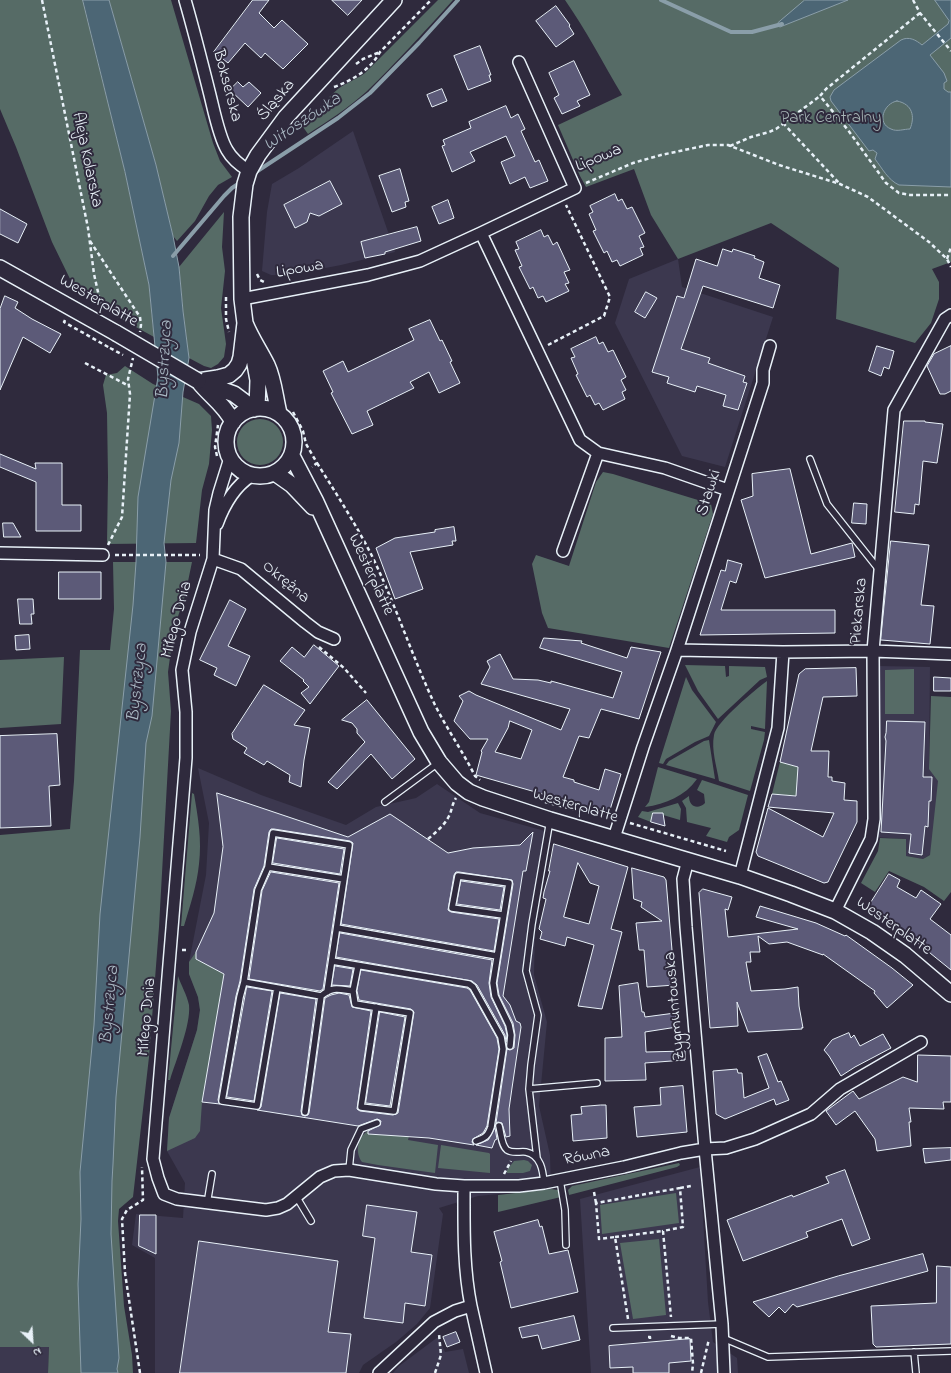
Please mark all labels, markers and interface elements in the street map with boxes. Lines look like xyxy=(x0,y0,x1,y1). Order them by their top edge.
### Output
street label: Bokserska xyxy=(207,48,245,124)
street label: Śląska xyxy=(254,76,300,126)
water label: Witoszówka xyxy=(260,89,346,157)
park label: Park Centralny xyxy=(780,109,882,129)
street label: Aleja Kolarska xyxy=(66,110,106,210)
street label: Lipowa xyxy=(573,140,625,178)
street label: Lipowa xyxy=(275,256,325,284)
street label: Westerplatte xyxy=(55,271,141,333)
water label: Bystrzyca xyxy=(153,320,179,400)
street label: Stawki xyxy=(693,467,727,519)
street label: Westerplatte xyxy=(342,531,398,619)
street label: Okrężna xyxy=(257,557,313,609)
street label: Piekarska xyxy=(847,577,873,645)
street label: Miłego Dnia xyxy=(158,579,198,661)
water label: Bystrzyca xyxy=(124,643,154,723)
street label: Westerplatte xyxy=(530,785,620,829)
street label: Westerplatte xyxy=(851,893,935,961)
street label: Zygmuntowska xyxy=(661,951,691,1061)
water label: Bystrzyca xyxy=(97,965,125,1045)
street label: Miłego Dnia xyxy=(134,977,162,1057)
street label: Równa xyxy=(562,1143,612,1171)
north arrow xyxy=(12,1321,52,1361)
text: N xyxy=(30,1343,44,1361)

